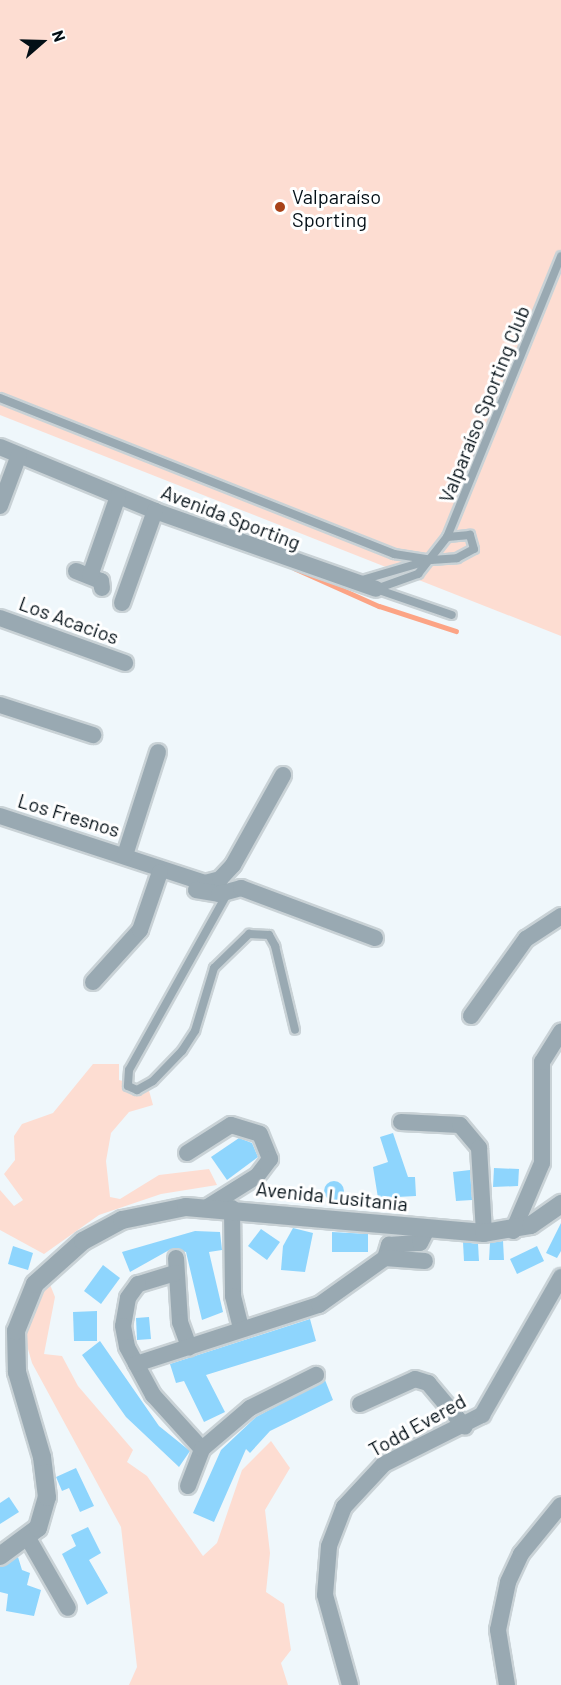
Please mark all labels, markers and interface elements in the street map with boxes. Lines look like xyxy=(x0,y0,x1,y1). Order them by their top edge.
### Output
north arrow xyxy=(12,12,72,72)
text: N xyxy=(49,27,70,44)
place label: Valparaíso Sporting xyxy=(292,184,381,231)
marker: Valparaíso Sporting xyxy=(273,200,287,214)
street label: Valparaíso Sporting Club xyxy=(433,302,535,506)
street label: Avenida Sporting xyxy=(158,479,304,555)
street label: Los Acacios xyxy=(16,591,122,649)
street label: Los Fresnos xyxy=(15,788,123,842)
street label: Avenida Lusitania xyxy=(255,1176,409,1216)
street label: Todd Evered xyxy=(364,1388,470,1462)

